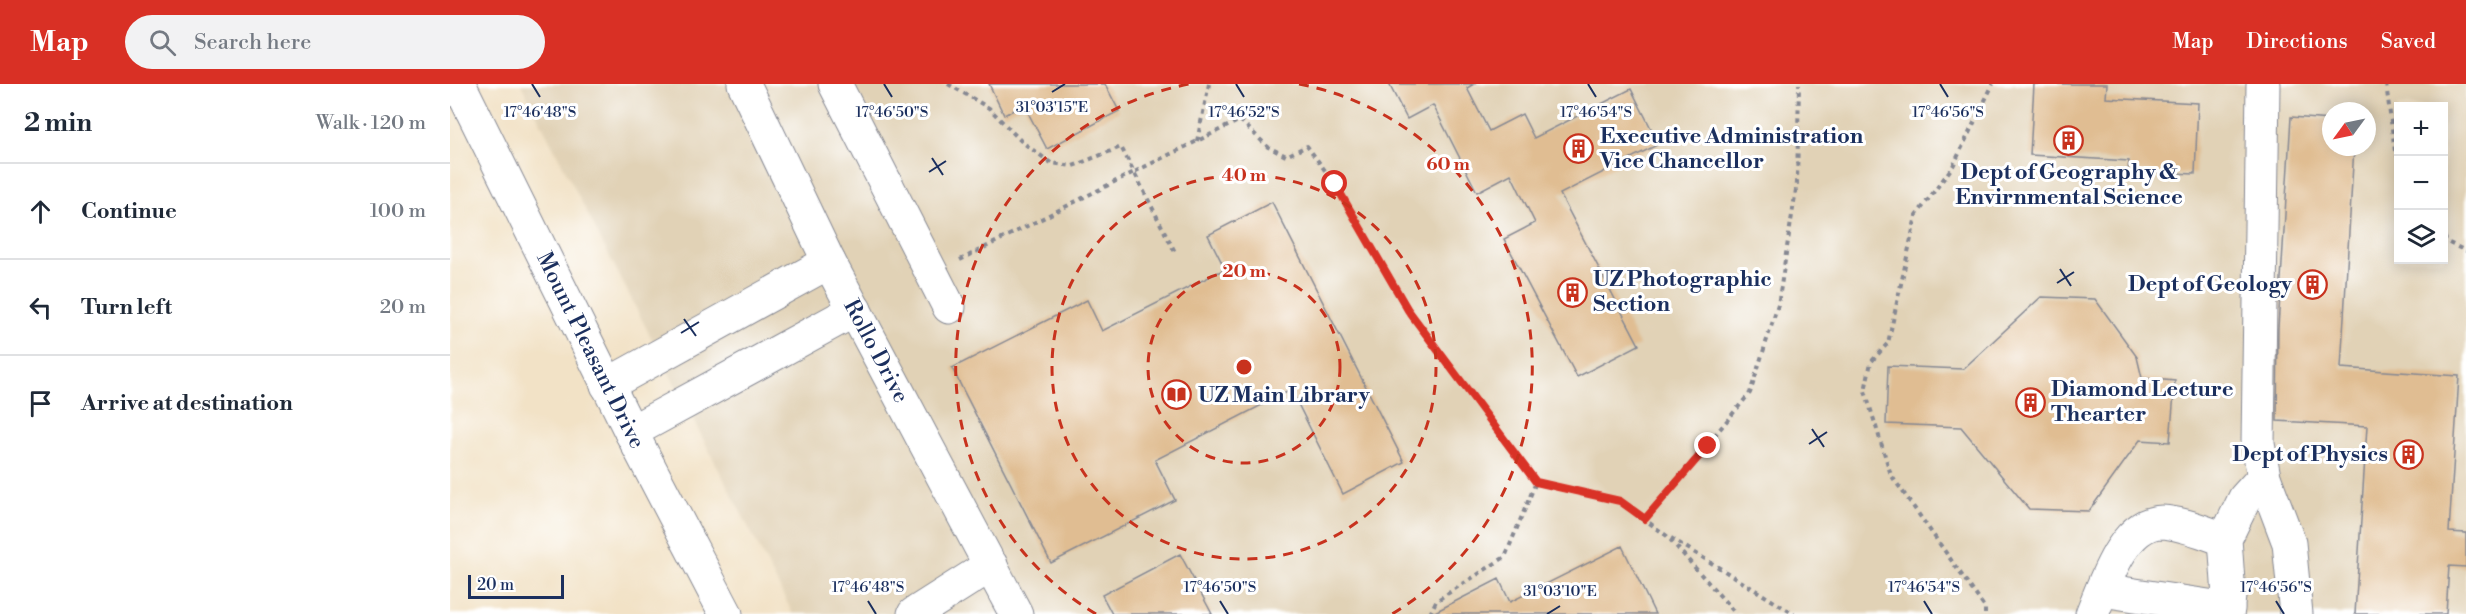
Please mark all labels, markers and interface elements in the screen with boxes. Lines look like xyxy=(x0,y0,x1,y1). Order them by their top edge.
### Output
search box xyxy=(125,15,545,69)
text: Map xyxy=(30,25,89,60)
icon: search xyxy=(146,26,179,59)
text: Search here xyxy=(194,29,311,56)
text: Map xyxy=(2172,29,2214,55)
text: Directions xyxy=(2247,29,2348,55)
text: Saved xyxy=(2381,29,2436,55)
text: 31°03'15"E xyxy=(1016,98,1088,117)
north arrow xyxy=(2322,102,2376,156)
map controls xyxy=(2394,102,2448,264)
button: + xyxy=(2394,102,2448,156)
text: 17°46'48"S xyxy=(504,103,576,122)
text: 17°46'50"S xyxy=(856,103,928,122)
text: 17°46'52"S xyxy=(1208,103,1280,122)
text: 17°46'54"S xyxy=(1560,103,1632,122)
text: 17°46'56"S xyxy=(1912,103,1984,122)
text: 2 min xyxy=(24,107,92,139)
text: Walk · 120 m xyxy=(316,111,426,136)
place label: Executive Administration Vice Chancellor xyxy=(1599,123,1864,175)
building icon: Dept of Geography & Envirnmental Science xyxy=(2053,124,2085,156)
building icon: Executive Administration Vice Chancellor xyxy=(1563,133,1595,165)
text: 60 m xyxy=(1426,153,1470,176)
button: − xyxy=(2394,156,2448,210)
place label: Dept of Geography & Envirnmental Science xyxy=(1955,159,2183,211)
text: 40 m xyxy=(1222,164,1267,187)
route start xyxy=(1321,170,1347,196)
icon: ahead xyxy=(24,195,57,228)
text: Continue xyxy=(81,198,177,225)
text: 100 m xyxy=(370,199,426,224)
button: layers xyxy=(2394,210,2448,264)
street label: Mount Pleasant Drive xyxy=(531,247,651,453)
text: 20 m xyxy=(1222,260,1266,283)
place label: UZ Photographic Section xyxy=(1593,266,1772,318)
building icon: Dept of Geology xyxy=(2297,268,2329,300)
place label: Dept of Geology xyxy=(2128,271,2293,298)
building icon: UZ Photographic Section xyxy=(1556,276,1588,308)
icon: left xyxy=(24,291,57,324)
text: Turn left xyxy=(81,294,172,321)
text: 20 m xyxy=(380,295,426,320)
street label: Rollo Drive xyxy=(838,295,915,407)
centre of rings xyxy=(1234,357,1254,377)
place label: Diamond Lecture Thearter xyxy=(2051,376,2234,428)
library icon: UZ Main Library xyxy=(1161,379,1193,411)
place label: UZ Main Library xyxy=(1198,382,1371,409)
building icon: Diamond Lecture Thearter xyxy=(2014,386,2046,418)
icon: arrive xyxy=(24,387,57,420)
text: Arrive at destination xyxy=(81,390,293,417)
route end xyxy=(1694,432,1720,458)
building icon: Dept of Physics xyxy=(2393,438,2425,470)
place label: Dept of Physics xyxy=(2232,441,2388,468)
scale bar xyxy=(468,572,564,600)
text: 20 m xyxy=(477,575,514,595)
text: 17°46'48"S xyxy=(832,578,904,597)
text: 17°46'50"S xyxy=(1184,578,1256,597)
text: 17°46'54"S xyxy=(1888,578,1960,597)
text: 17°46'56"S xyxy=(2240,578,2312,597)
text: 31°03'10"E xyxy=(1523,582,1597,601)

